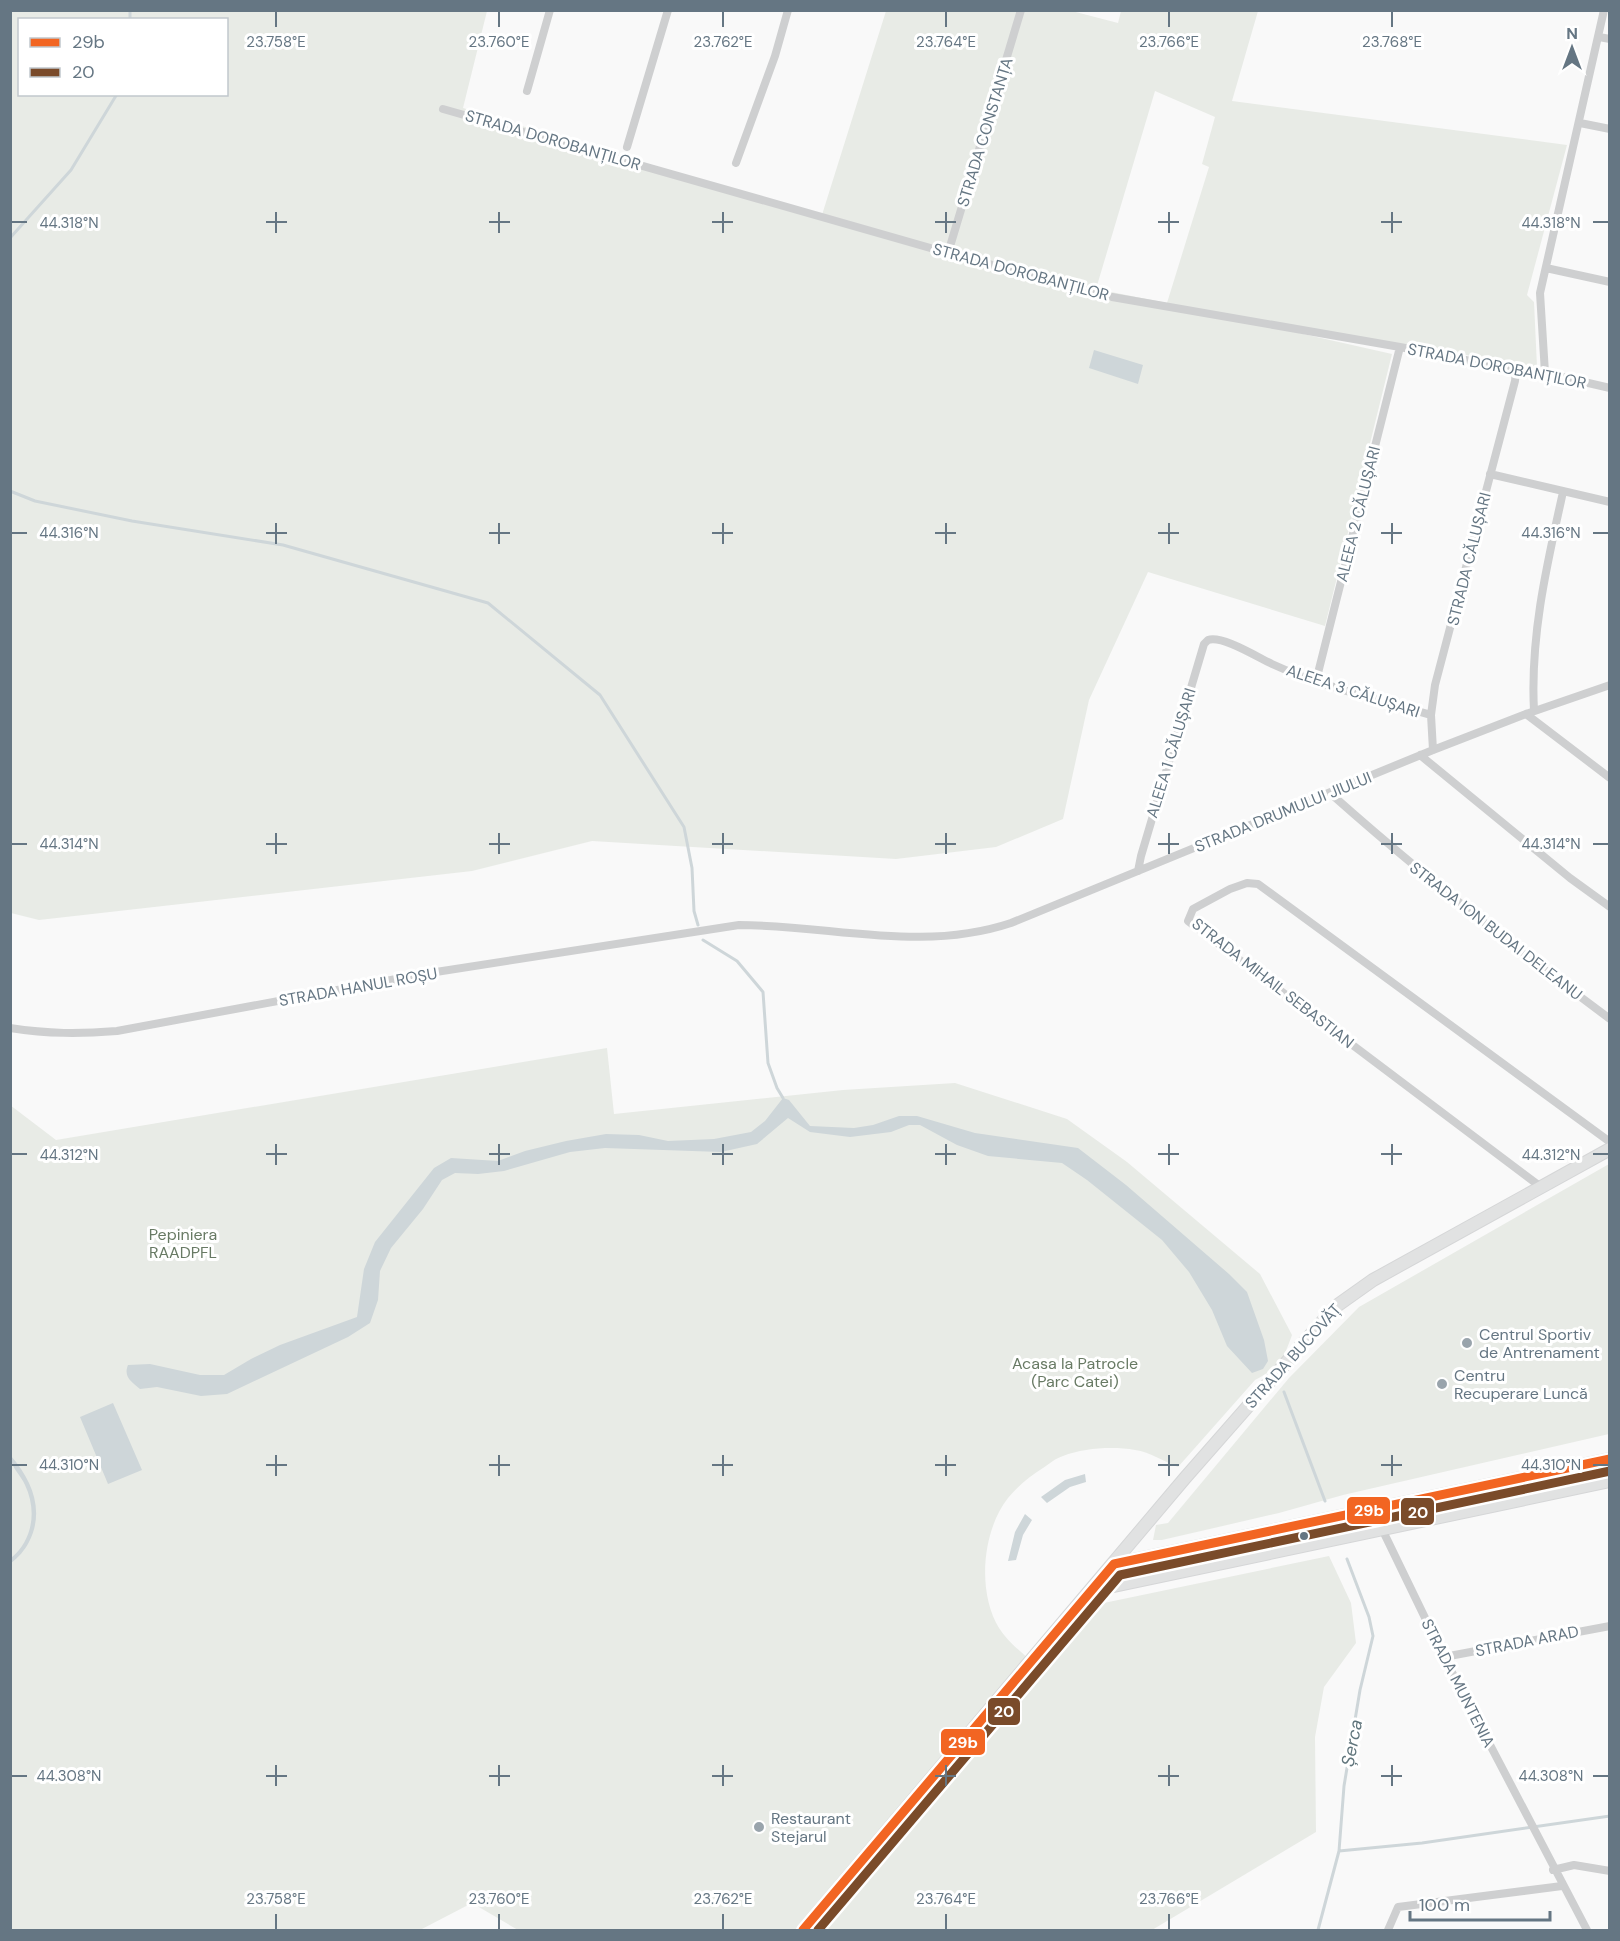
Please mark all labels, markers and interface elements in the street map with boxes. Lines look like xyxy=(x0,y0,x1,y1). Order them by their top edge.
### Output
legend xyxy=(18,18,228,96)
north arrow xyxy=(1542,18,1602,78)
text: N xyxy=(1566,23,1578,44)
text: 29b xyxy=(72,30,105,54)
text: 23.758°E xyxy=(246,32,306,52)
text: 23.760°E xyxy=(469,32,529,52)
text: 23.762°E xyxy=(694,32,752,52)
text: 23.764°E xyxy=(916,32,976,52)
text: 23.766°E xyxy=(1139,32,1199,52)
text: 23.768°E xyxy=(1362,32,1422,52)
street label: STRADA CONSTANȚA xyxy=(952,55,1018,209)
text: 20 xyxy=(72,60,95,84)
street label: STRADA DOROBANȚILOR xyxy=(463,105,643,175)
text: 44.318°N xyxy=(39,213,99,233)
text: 44.318°N xyxy=(1521,213,1581,233)
street label: STRADA DOROBANȚILOR xyxy=(931,238,1111,306)
street label: STRADA DOROBANȚILOR xyxy=(1406,338,1588,394)
street label: ALEEA 2 CĂLUȘARI xyxy=(1331,444,1385,584)
street label: STRADA CĂLUȘARI xyxy=(1442,490,1496,628)
text: 44.316°N xyxy=(39,523,99,543)
text: 44.316°N xyxy=(1521,523,1581,543)
street label: ALEEA 3 CĂLUȘARI xyxy=(1284,660,1422,722)
street label: ALEEA 1 CĂLUȘARI xyxy=(1141,686,1201,820)
street label: STRADA DRUMULUI JIULUI xyxy=(1191,767,1375,857)
text: 44.314°N xyxy=(39,834,99,854)
text: 44.314°N xyxy=(1521,834,1581,854)
street label: STRADA ION BUDAI DELEANU xyxy=(1406,857,1586,1005)
street label: STRADA MIHAIL SEBASTIAN xyxy=(1188,913,1358,1053)
street label: STRADA HANUL ROȘU xyxy=(277,963,439,1011)
text: 44.312°N xyxy=(40,1145,98,1165)
text: 44.312°N xyxy=(1522,1145,1580,1165)
park label: Pepiniera RAADPFL xyxy=(149,1224,217,1263)
street label: STRADA BUCOVĂȚ xyxy=(1240,1299,1346,1413)
place label: Centrul Sportiv de Antrenament xyxy=(1479,1324,1600,1363)
marker: Centrul Sportiv de Antrenament xyxy=(1460,1336,1474,1350)
park label: Acasa la Patrocle (Parc Catei) xyxy=(1012,1353,1138,1392)
place label: Centru Recuperare Luncă xyxy=(1454,1365,1588,1404)
marker: Centru Recuperare Luncă xyxy=(1435,1377,1449,1391)
text: 44.310°N xyxy=(39,1455,99,1475)
text: 44.310°N xyxy=(1521,1455,1581,1475)
line badge: 29b xyxy=(1346,1496,1391,1525)
line badge: 20 xyxy=(1400,1497,1435,1526)
text: 29b xyxy=(1354,1500,1384,1521)
text: 20 xyxy=(1408,1502,1428,1523)
unlabelled marker xyxy=(1298,1530,1310,1542)
street label: STRADA MUNTENIA xyxy=(1416,1615,1500,1751)
street label: STRADA ARAD xyxy=(1473,1621,1581,1661)
line badge: 20 xyxy=(987,1697,1021,1726)
text: 20 xyxy=(994,1701,1014,1722)
water label: Șerca xyxy=(1336,1717,1368,1769)
line badge: 29b xyxy=(940,1728,986,1756)
text: 29b xyxy=(948,1732,978,1753)
text: 44.308°N xyxy=(37,1766,101,1786)
text: 44.308°N xyxy=(1519,1766,1583,1786)
place label: Restaurant Stejarul xyxy=(771,1808,851,1847)
marker: Restaurant Stejarul xyxy=(752,1820,766,1834)
scale bar xyxy=(1410,1884,1550,1922)
text: 23.758°E xyxy=(246,1889,306,1909)
text: 23.760°E xyxy=(469,1889,529,1909)
text: 23.762°E xyxy=(694,1889,752,1909)
text: 23.764°E xyxy=(916,1889,976,1909)
text: 23.766°E xyxy=(1139,1889,1199,1909)
text: 100 m xyxy=(1419,1893,1470,1917)

